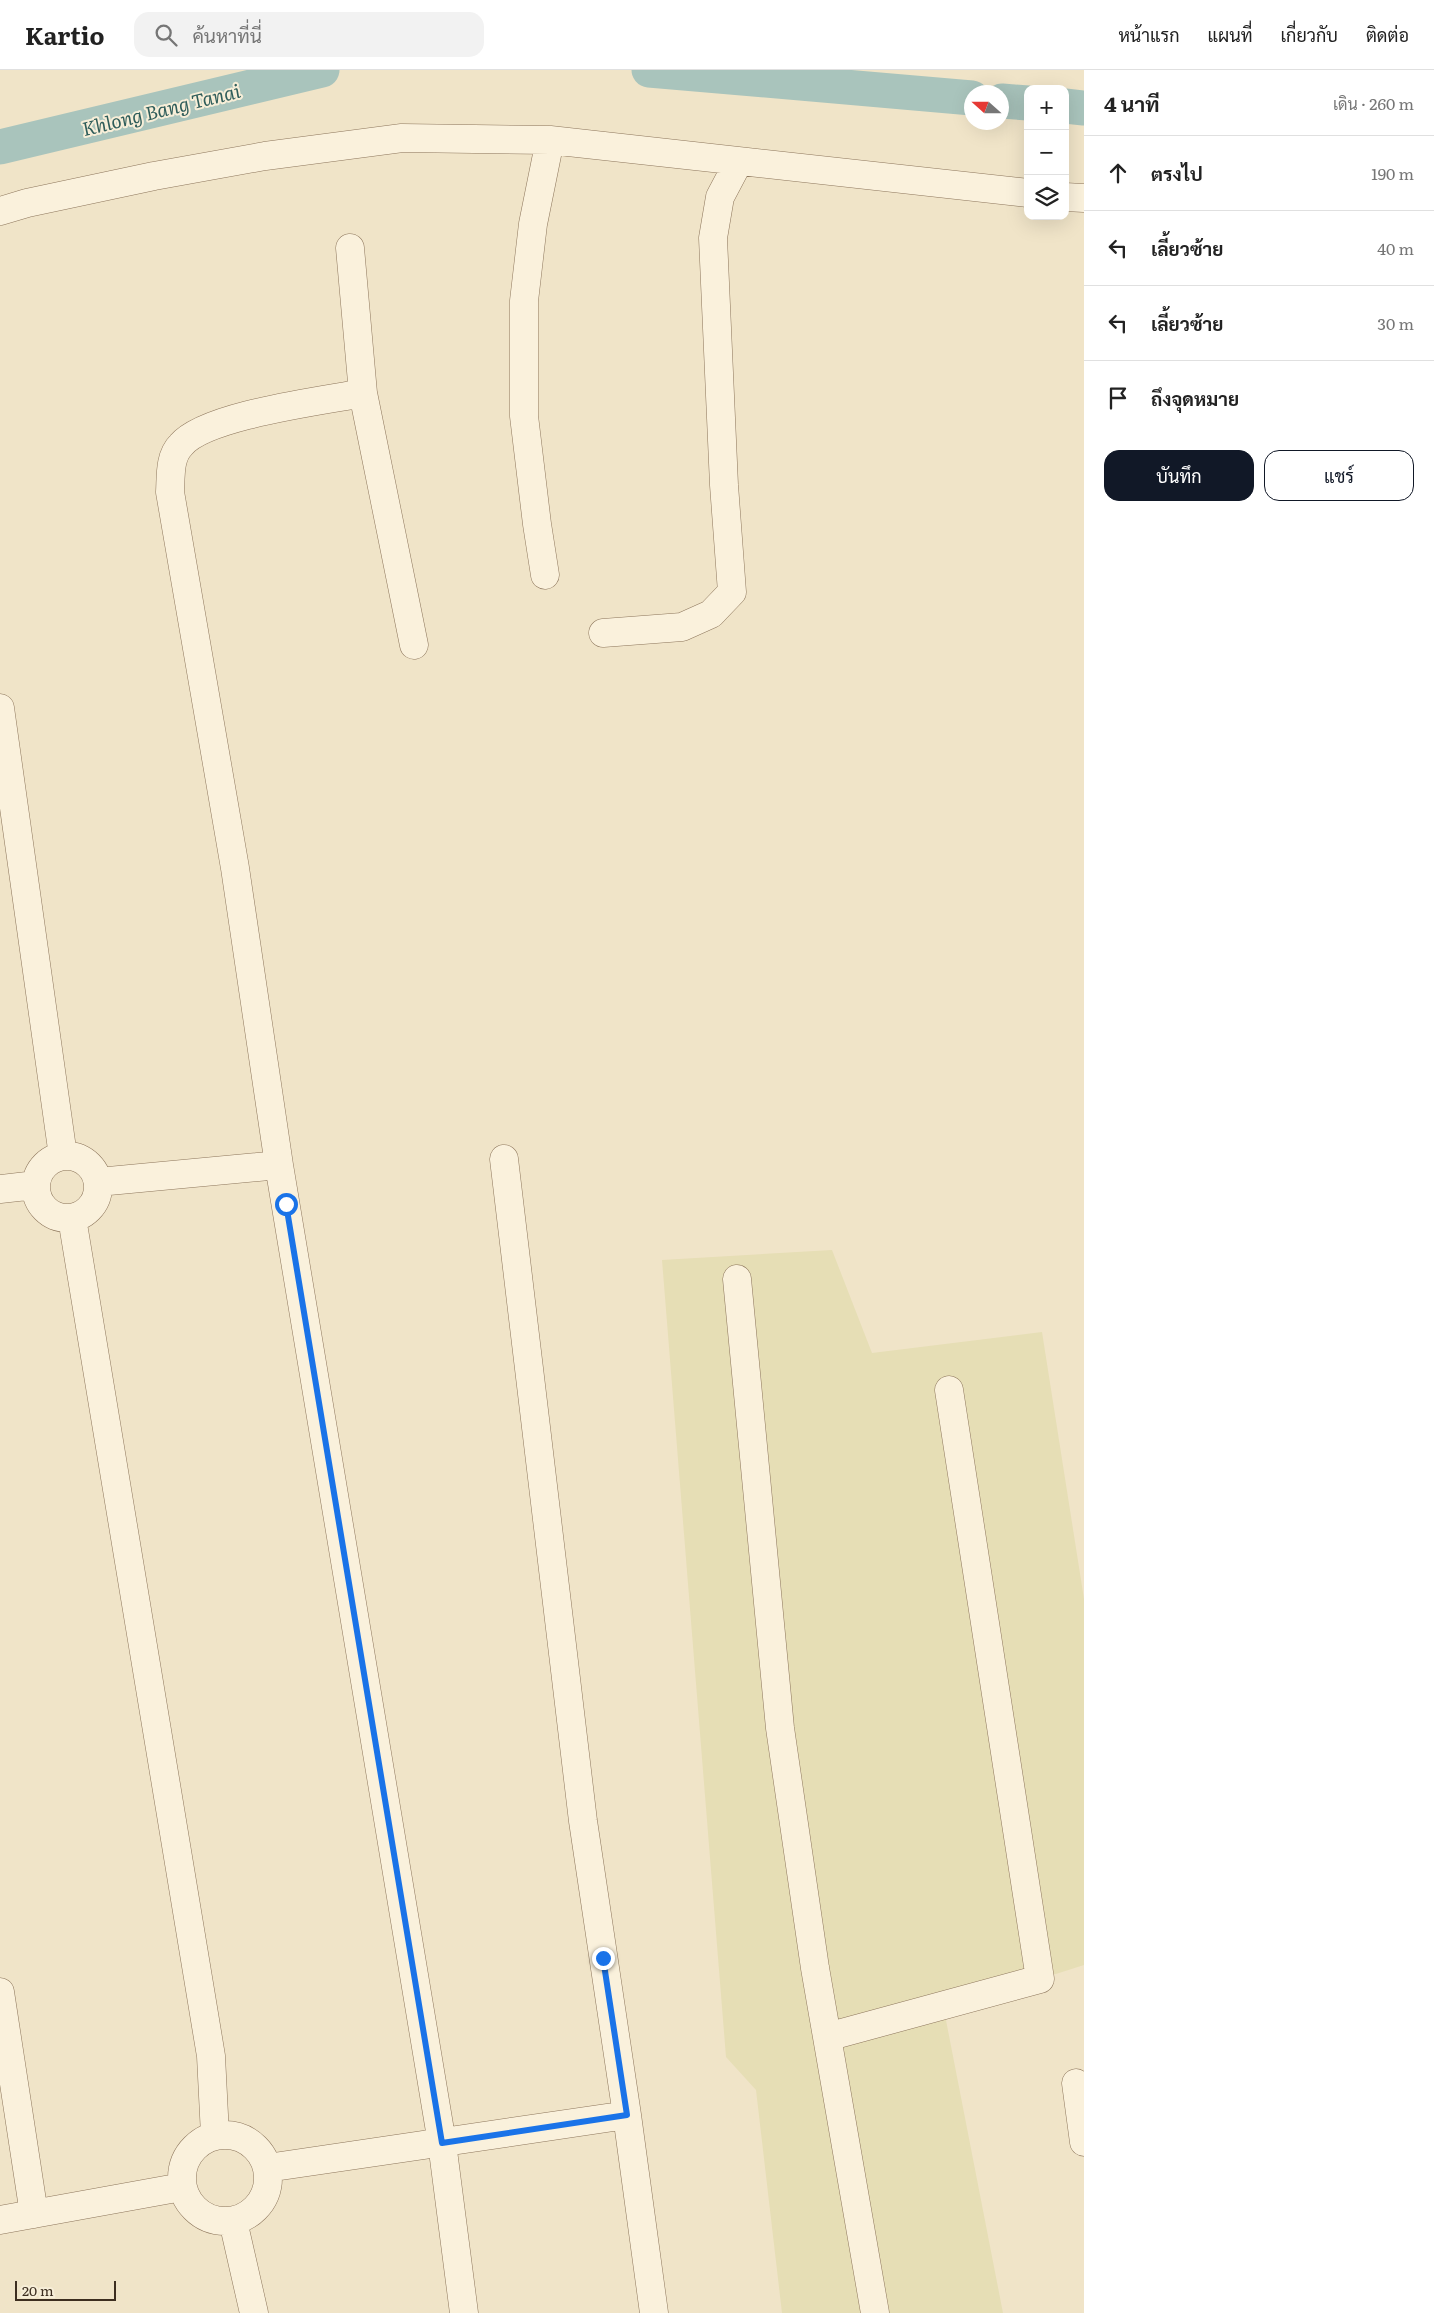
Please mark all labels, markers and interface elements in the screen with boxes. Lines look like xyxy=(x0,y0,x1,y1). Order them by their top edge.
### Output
search box xyxy=(134,12,484,57)
text: Kartio xyxy=(25,17,104,52)
icon: search xyxy=(152,21,180,49)
text: ค้นหาที่นี่ xyxy=(192,21,262,49)
text: หน้าแรก xyxy=(1118,21,1180,48)
text: แผนที่ xyxy=(1208,21,1252,48)
text: เกี่ยวกับ xyxy=(1280,21,1338,48)
text: ติดต่อ xyxy=(1366,21,1409,48)
water label: Khlong Bang Tanai xyxy=(79,76,243,142)
north arrow xyxy=(964,85,1009,130)
map controls xyxy=(1024,85,1069,220)
button: + xyxy=(1024,85,1069,130)
text: 4 นาที xyxy=(1104,87,1159,118)
text: เดิน · 260 m xyxy=(1333,91,1414,115)
button: − xyxy=(1024,130,1069,175)
icon: ahead xyxy=(1104,159,1132,187)
text: ตรงไป xyxy=(1151,159,1203,187)
text: 190 m xyxy=(1371,161,1414,185)
button: layers xyxy=(1024,175,1069,220)
icon: left xyxy=(1104,234,1132,262)
text: เลี้ยวซ้าย xyxy=(1151,234,1223,262)
text: 40 m xyxy=(1377,236,1414,260)
icon: left xyxy=(1104,309,1132,337)
text: เลี้ยวซ้าย xyxy=(1151,309,1223,337)
text: 30 m xyxy=(1377,311,1414,335)
icon: arrive xyxy=(1104,384,1132,412)
text: ถึงจุดหมาย xyxy=(1151,384,1239,412)
button: บันทึก xyxy=(1104,450,1254,501)
button: แชร์ xyxy=(1264,450,1414,501)
route start xyxy=(275,1193,298,1216)
route end xyxy=(592,1947,615,1970)
scale bar xyxy=(15,2278,116,2301)
text: 20 m xyxy=(22,2280,54,2300)

